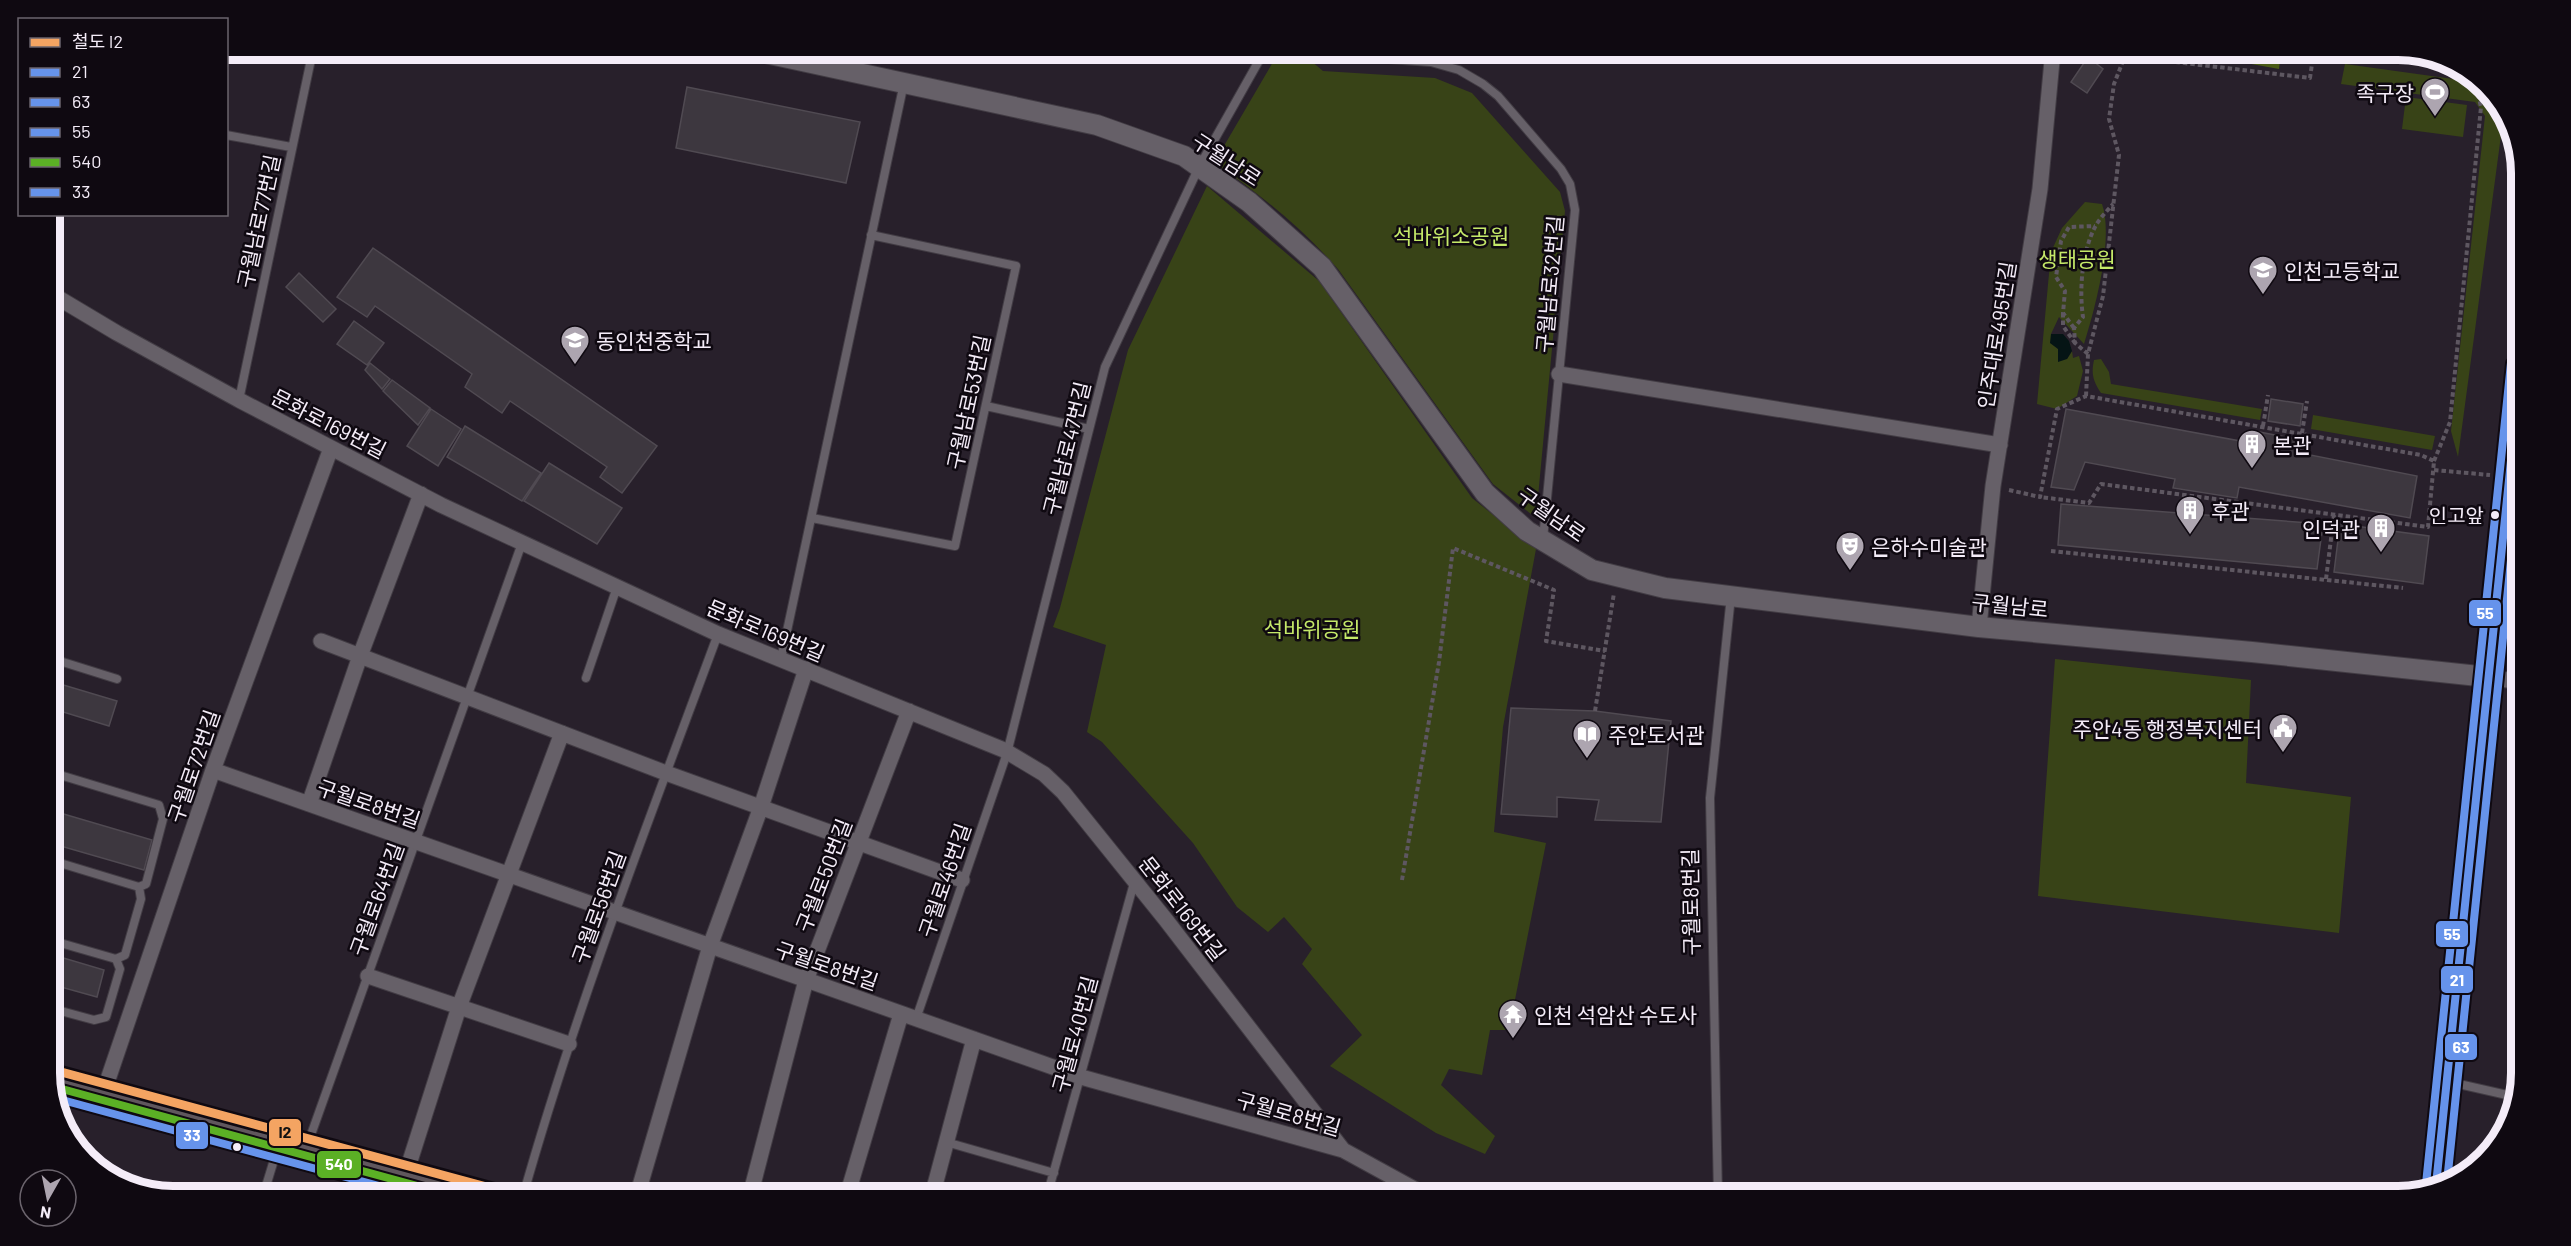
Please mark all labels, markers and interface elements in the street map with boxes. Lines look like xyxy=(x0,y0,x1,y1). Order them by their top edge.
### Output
legend xyxy=(18,18,228,216)
text: 철도 I2 xyxy=(72,30,123,52)
text: 21 xyxy=(72,60,88,82)
sports icon: 족구장 xyxy=(2419,76,2451,118)
place label: 족구장 xyxy=(2356,80,2414,105)
text: 63 xyxy=(72,90,91,112)
text: 55 xyxy=(72,120,91,142)
street label: 구월남로 xyxy=(1188,127,1266,191)
text: 540 xyxy=(72,150,101,172)
street label: 구월남로77번길 xyxy=(232,152,284,290)
text: 33 xyxy=(72,180,91,202)
street label: 구월남로32번길 xyxy=(1531,214,1567,354)
park label: 석바위소공원 xyxy=(1393,223,1509,248)
park label: 생태공원 xyxy=(2038,246,2116,271)
school or university icon: 인천고등학교 xyxy=(2247,254,2279,296)
place label: 인천고등학교 xyxy=(2284,258,2400,283)
street label: 인주대로495번길 xyxy=(1972,259,2020,411)
school or university icon: 동인천중학교 xyxy=(559,324,591,366)
place label: 동인천중학교 xyxy=(596,328,712,353)
street label: 구월남로53번길 xyxy=(941,332,995,472)
street label: 구월남로47번길 xyxy=(1037,379,1095,517)
street label: 문화로169번길 xyxy=(267,383,391,463)
building icon: 본관 xyxy=(2236,428,2268,470)
place label: 본관 xyxy=(2273,432,2312,457)
street label: 구월남로 xyxy=(1513,482,1591,546)
building icon: 후관 xyxy=(2174,494,2206,536)
place label: 후관 xyxy=(2211,498,2250,523)
place label: 인고앞 xyxy=(2429,503,2484,527)
marker: 인고앞 xyxy=(2489,509,2501,521)
building icon: 인덕관 xyxy=(2365,512,2397,554)
place label: 인덕관 xyxy=(2302,516,2360,541)
theatre icon: 은하수미술관 xyxy=(1834,530,1866,572)
place label: 은하수미술관 xyxy=(1871,534,1987,559)
street label: 구월남로 xyxy=(1970,589,2050,621)
street label: 문화로169번길 xyxy=(703,594,829,666)
line badge: 55 xyxy=(2468,599,2502,627)
text: 55 xyxy=(2476,603,2494,622)
park label: 석바위공원 xyxy=(1264,616,1360,641)
street label: 구월로72번길 xyxy=(162,706,224,826)
public building icon: 주안4동 행정복지센터 xyxy=(2267,712,2299,754)
place label: 주안4동 행정복지센터 xyxy=(2072,716,2262,741)
library icon: 주안도서관 xyxy=(1571,718,1603,760)
place label: 주안도서관 xyxy=(1608,722,1705,747)
street label: 구월로8번길 xyxy=(314,774,424,832)
street label: 구월로50번길 xyxy=(790,815,856,935)
street label: 구월로46번길 xyxy=(913,820,975,940)
street label: 구월로64번길 xyxy=(344,839,408,959)
street label: 구월로56번길 xyxy=(566,847,630,967)
street label: 구월로8번길 xyxy=(1677,848,1703,956)
street label: 문화로169번길 xyxy=(1134,851,1232,965)
line badge: 55 xyxy=(2435,920,2469,948)
text: 55 xyxy=(2443,924,2461,943)
street label: 구월로8번길 xyxy=(772,936,882,994)
line badge: 21 xyxy=(2440,965,2474,994)
text: 21 xyxy=(2450,970,2464,989)
street label: 구월로40번길 xyxy=(1046,973,1102,1095)
temple icon: 인천 석암산 수도사 xyxy=(1497,998,1529,1040)
place label: 인천 석암산 수도사 xyxy=(1534,1002,1697,1027)
line badge: 63 xyxy=(2444,1033,2478,1061)
text: 63 xyxy=(2452,1037,2470,1056)
street label: 구월로8번길 xyxy=(1234,1086,1344,1140)
line badge: I2 xyxy=(268,1118,302,1147)
line badge: 33 xyxy=(175,1121,209,1150)
text: I2 xyxy=(278,1122,292,1141)
text: 33 xyxy=(183,1125,201,1144)
unlabelled marker xyxy=(231,1141,243,1153)
line badge: 540 xyxy=(316,1150,362,1179)
text: 540 xyxy=(325,1154,353,1173)
north arrow xyxy=(18,1168,78,1228)
text: N xyxy=(39,1203,52,1224)

